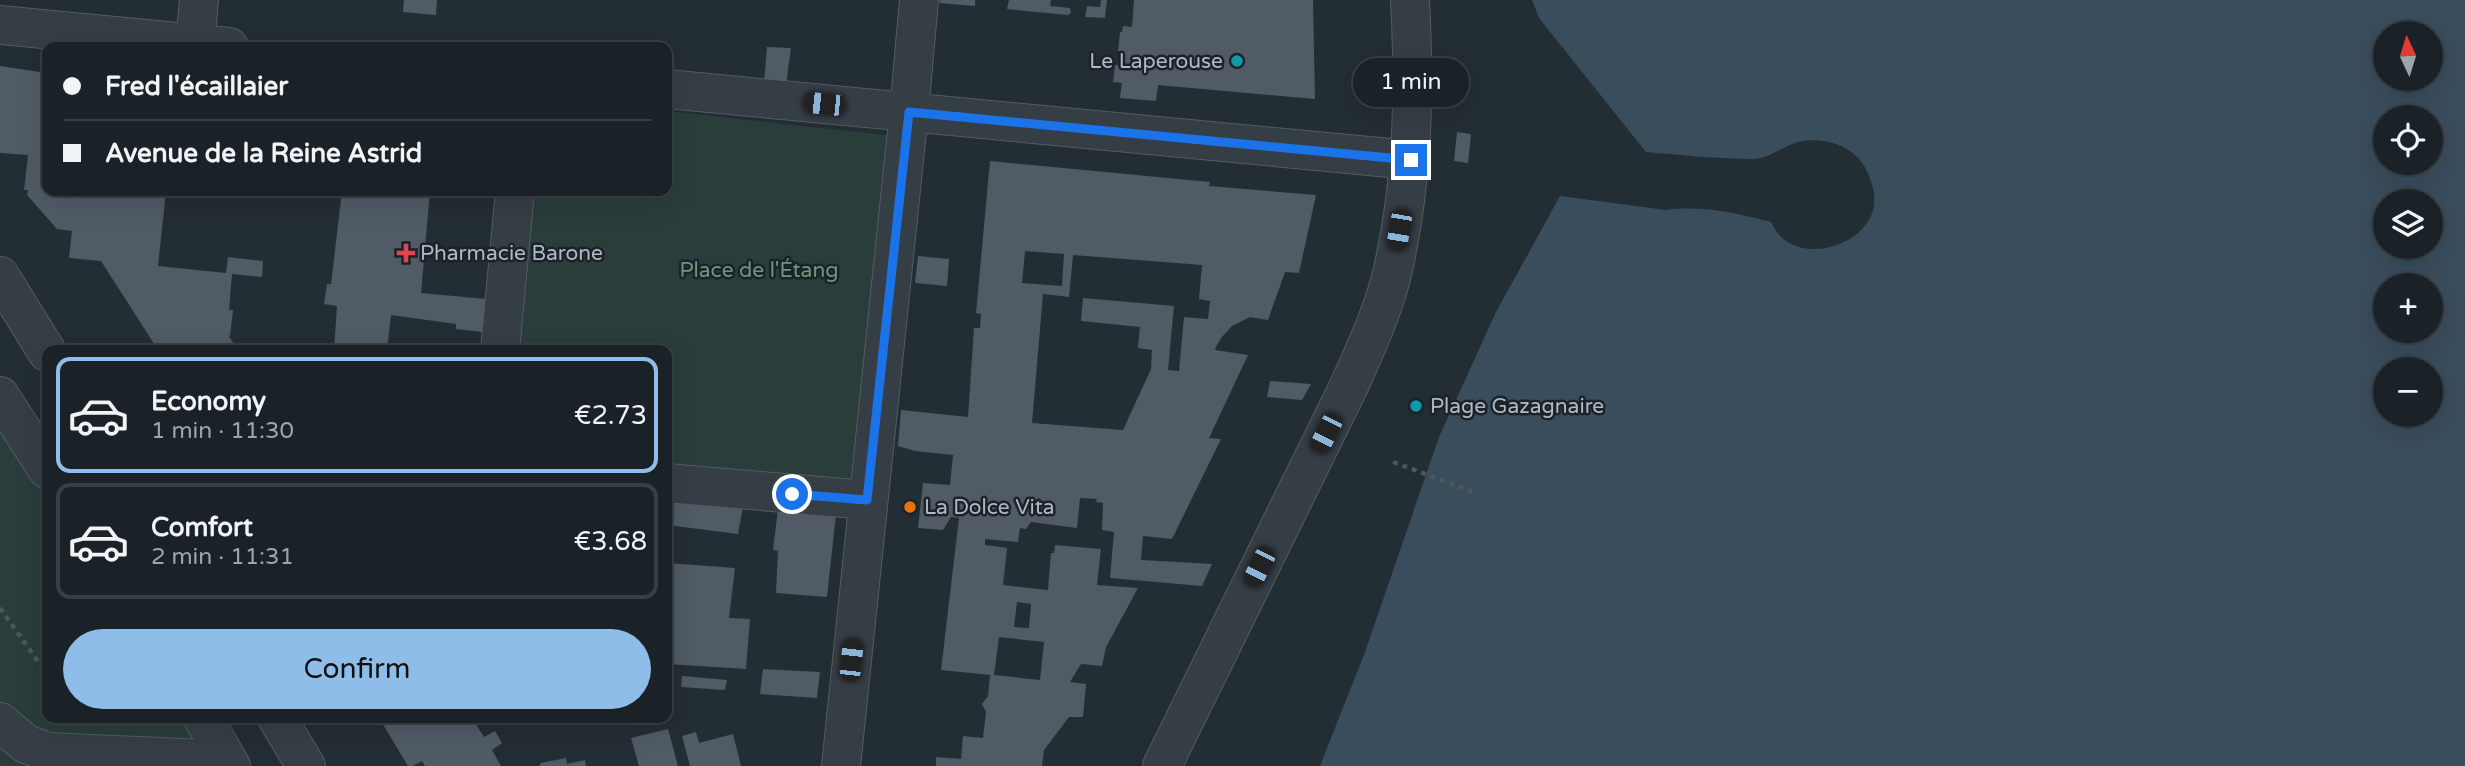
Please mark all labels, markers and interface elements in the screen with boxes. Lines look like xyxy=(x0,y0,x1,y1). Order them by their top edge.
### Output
north arrow xyxy=(2373,21,2443,91)
map controls xyxy=(2373,21,2443,427)
place label: Le Laperouse xyxy=(1089,49,1223,74)
marker: Le Laperouse xyxy=(1229,53,1245,69)
callout: 1 min xyxy=(1353,58,1469,108)
text: 1 min xyxy=(1380,68,1442,96)
text: Fred l'écaillaier xyxy=(105,71,288,102)
car xyxy=(803,91,846,117)
button: locate xyxy=(2373,105,2443,175)
text: Avenue de la Reine Astrid xyxy=(105,138,422,169)
route end xyxy=(1395,144,1427,176)
button: layers xyxy=(2373,189,2443,259)
car xyxy=(1386,207,1413,253)
place label: Pharmacie Barone xyxy=(420,241,603,266)
marker: Pharmacie Barone xyxy=(398,245,414,261)
park label: Place de l'Étang xyxy=(680,258,838,283)
button: + xyxy=(2373,273,2443,343)
button: − xyxy=(2373,357,2443,427)
icon: car xyxy=(67,384,130,447)
text: Economy xyxy=(151,386,266,417)
place label: Plage Gazagnaire xyxy=(1430,394,1604,419)
marker: Plage Gazagnaire xyxy=(1408,398,1424,414)
text: €2.73 xyxy=(574,400,647,431)
car xyxy=(1308,410,1345,456)
text: 1 min · 11:30 xyxy=(151,417,294,445)
route start xyxy=(776,478,808,510)
place label: La Dolce Vita xyxy=(924,495,1055,520)
marker: La Dolce Vita xyxy=(902,499,918,515)
icon: car xyxy=(67,510,130,573)
text: Comfort xyxy=(151,512,253,543)
text: €3.68 xyxy=(574,526,647,557)
text: 2 min · 11:31 xyxy=(151,543,294,571)
car xyxy=(1241,544,1278,590)
button: Confirm xyxy=(63,629,651,709)
car xyxy=(839,638,864,682)

